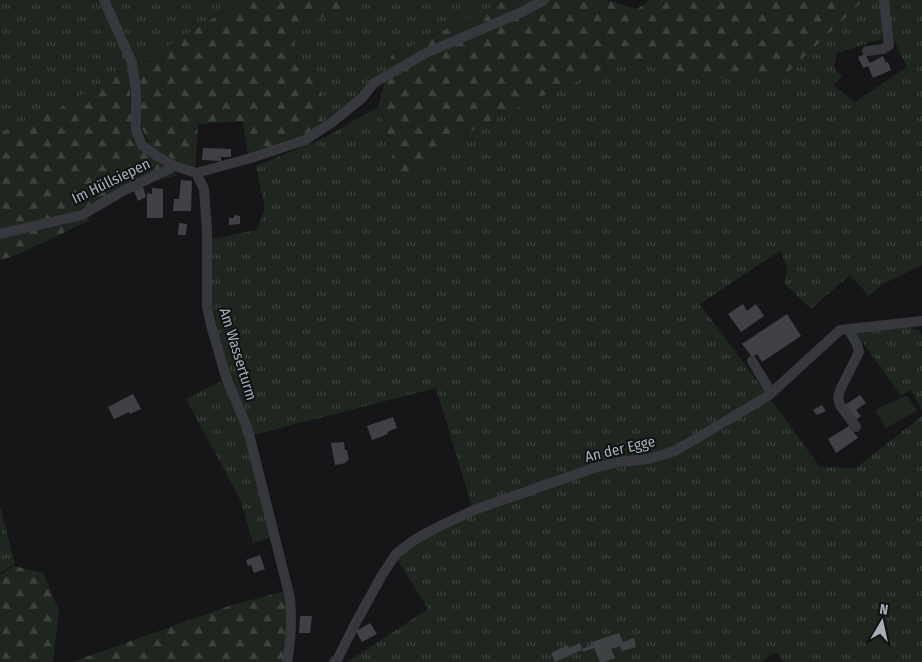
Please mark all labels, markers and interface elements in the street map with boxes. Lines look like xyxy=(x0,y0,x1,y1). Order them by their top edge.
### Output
street label: Im Hüllsiepen xyxy=(69,154,153,208)
street label: Am Wasserturm xyxy=(215,306,261,402)
street label: An der Egge xyxy=(583,432,657,466)
north arrow xyxy=(857,597,907,647)
text: N xyxy=(878,601,889,619)

